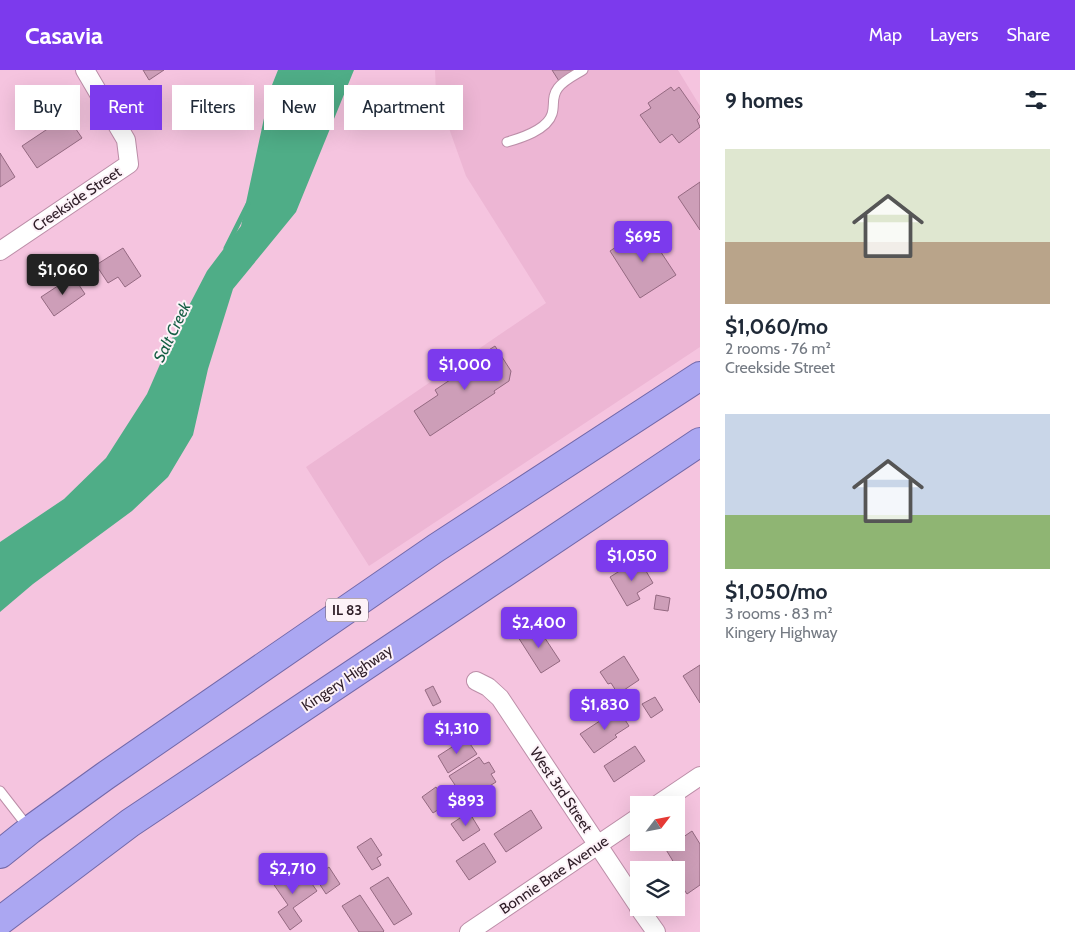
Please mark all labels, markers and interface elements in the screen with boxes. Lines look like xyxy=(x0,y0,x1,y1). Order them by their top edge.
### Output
text: Casavia xyxy=(25,21,103,50)
text: Map xyxy=(869,24,902,46)
text: Layers xyxy=(930,24,979,46)
text: Share xyxy=(1007,24,1050,46)
chip: Buy xyxy=(15,85,80,130)
chip: Rent xyxy=(90,85,162,130)
chip: Filters xyxy=(172,85,254,130)
chip: New xyxy=(264,85,334,130)
chip: Apartment xyxy=(344,85,463,130)
icon: filters xyxy=(1022,86,1050,114)
text: 9 homes xyxy=(725,88,803,113)
street label: Creekside Street xyxy=(29,163,125,235)
icon: home xyxy=(843,181,933,271)
pin: $695 xyxy=(613,220,673,263)
text: $695 xyxy=(625,227,661,246)
pin: $1,060 xyxy=(22,254,104,296)
text: $1,060 xyxy=(38,260,88,279)
water label: Salt Creek xyxy=(149,298,195,365)
text: $1,060/mo xyxy=(725,314,828,339)
text: 2 rooms · 76 m² xyxy=(725,339,831,358)
pin: $1,000 xyxy=(424,348,506,391)
text: $1,000 xyxy=(439,355,491,374)
text: Creekside Street xyxy=(725,358,835,377)
icon: home xyxy=(843,446,933,536)
pin: $1,050 xyxy=(591,540,673,582)
text: $1,050 xyxy=(607,546,657,565)
text: $1,050/mo xyxy=(725,579,827,604)
road number: IL 83 xyxy=(326,598,368,622)
text: 3 rooms · 83 m² xyxy=(725,604,833,623)
pin: $2,400 xyxy=(498,606,580,649)
text: $2,400 xyxy=(512,613,566,632)
text: Kingery Highway xyxy=(725,623,838,642)
street label: Kingery Highway xyxy=(298,641,396,715)
pin: $1,830 xyxy=(564,688,646,731)
text: $1,830 xyxy=(581,695,629,714)
pin: $1,310 xyxy=(416,712,498,755)
text: $1,310 xyxy=(435,719,479,738)
street label: West 3rd Street xyxy=(526,744,596,836)
pin: $893 xyxy=(436,784,496,827)
text: $893 xyxy=(448,791,484,810)
north arrow xyxy=(630,796,685,851)
map controls xyxy=(630,796,685,916)
street label: Bonnie Brae Avenue xyxy=(496,832,612,918)
pin: $2,710 xyxy=(252,852,334,895)
text: $2,710 xyxy=(270,859,316,878)
button: layers xyxy=(630,861,685,916)

